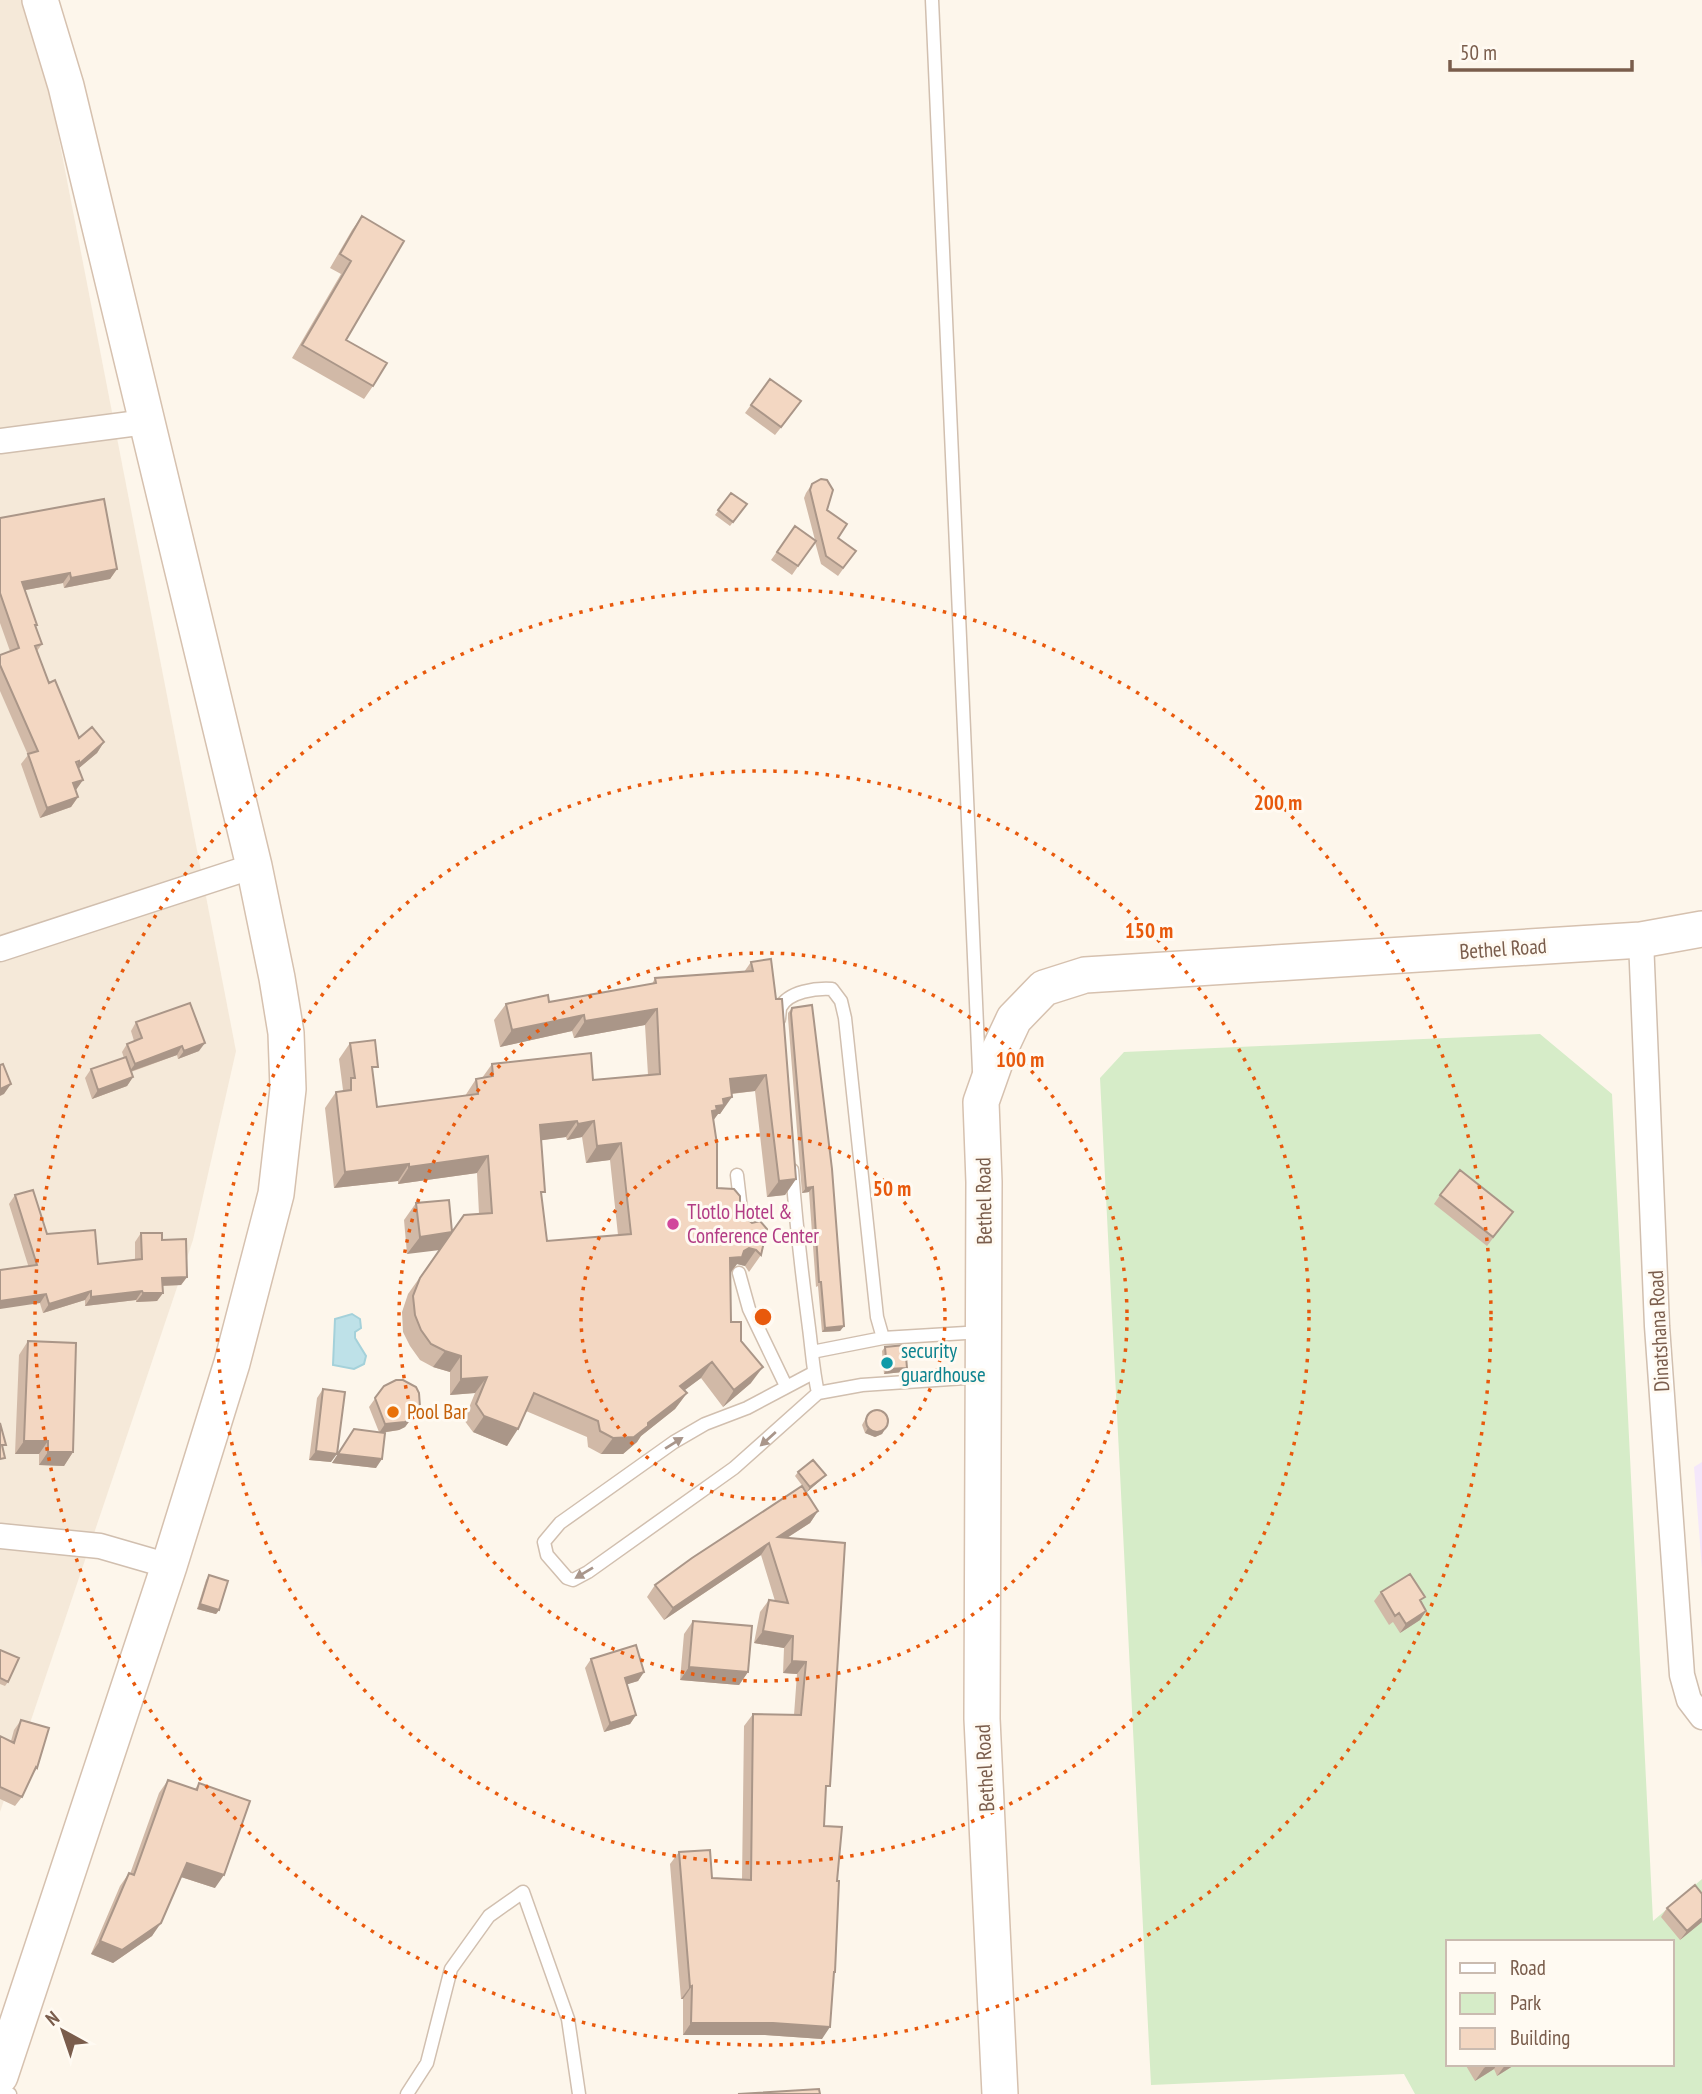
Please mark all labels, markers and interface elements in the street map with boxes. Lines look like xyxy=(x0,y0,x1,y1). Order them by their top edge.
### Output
scale bar xyxy=(1450,28,1632,72)
text: 50 m xyxy=(1460,39,1497,66)
text: 200 m xyxy=(1254,789,1302,816)
text: 150 m xyxy=(1125,917,1173,944)
street label: Bethel Road xyxy=(1458,932,1548,965)
text: 100 m xyxy=(996,1046,1044,1073)
street label: Bethel Road xyxy=(969,1157,998,1245)
text: 50 m xyxy=(873,1175,911,1202)
place label: Tlotlo Hotel & Conference Center xyxy=(687,1198,819,1249)
marker: Tlotlo Hotel & Conference Center xyxy=(665,1216,681,1232)
street label: Dinatshana Road xyxy=(1642,1270,1675,1392)
centre of rings xyxy=(751,1305,775,1329)
place label: security guardhouse xyxy=(901,1337,986,1388)
marker: security guardhouse xyxy=(879,1355,895,1371)
place label: Pool Bar xyxy=(407,1398,468,1425)
marker: Pool Bar xyxy=(385,1404,401,1420)
one-way arrow xyxy=(759,1431,777,1447)
one-way arrow xyxy=(664,1436,683,1449)
one-way arrow xyxy=(575,1567,594,1579)
street label: Bethel Road xyxy=(969,1724,1000,1812)
legend xyxy=(1446,1940,1674,2066)
text: Road xyxy=(1510,1954,1546,1981)
text: Park xyxy=(1510,1989,1541,2016)
north arrow xyxy=(28,1996,98,2066)
text: N xyxy=(40,2005,64,2030)
text: Building xyxy=(1510,2024,1570,2051)

